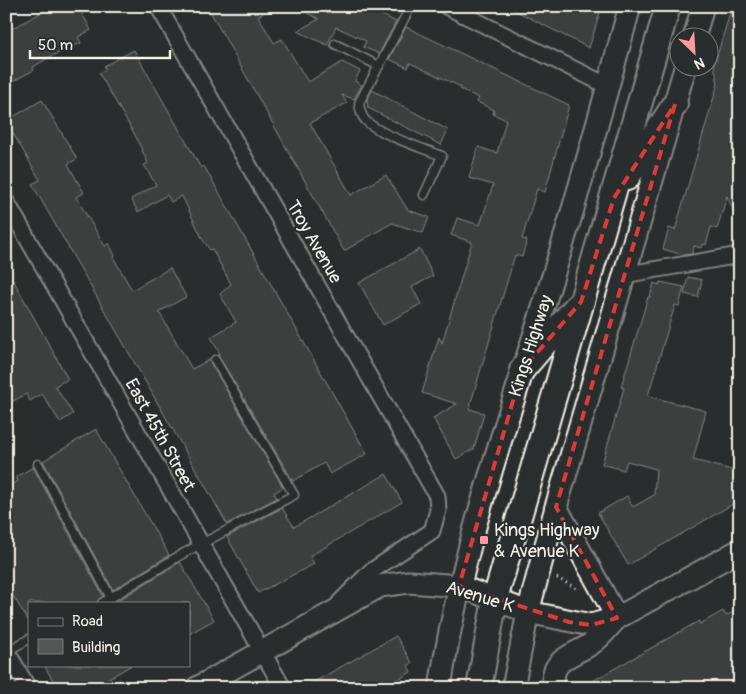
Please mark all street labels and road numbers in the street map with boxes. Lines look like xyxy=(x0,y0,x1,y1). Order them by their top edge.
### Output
street label: Troy Avenue xyxy=(281,196,347,288)
street label: Kings Highway xyxy=(504,292,558,400)
street label: East 45th Street xyxy=(120,375,201,496)
street label: Avenue K xyxy=(443,576,517,618)

